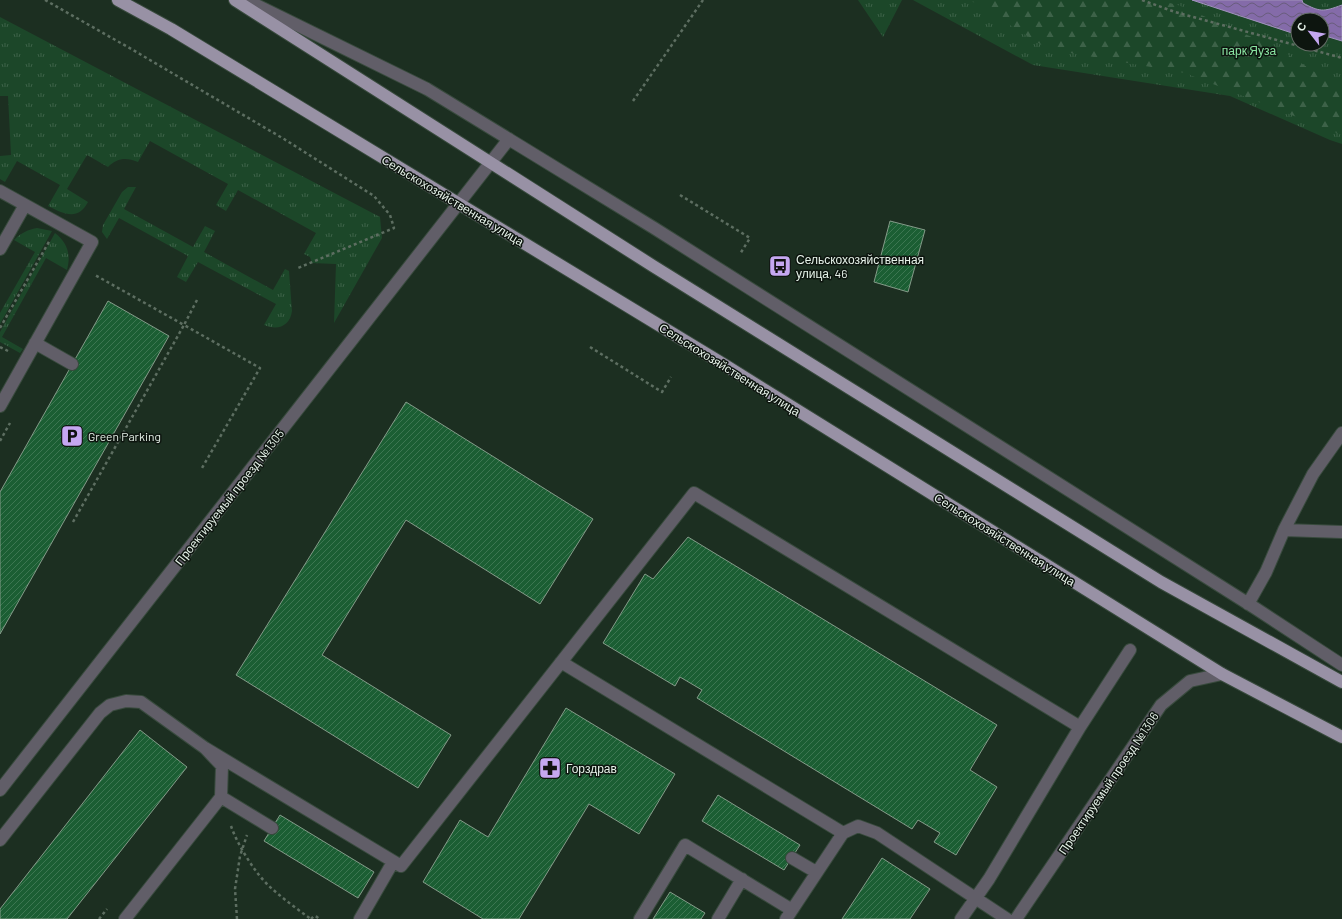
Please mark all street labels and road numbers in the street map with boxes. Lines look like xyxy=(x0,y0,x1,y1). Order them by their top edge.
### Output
street label: Сельскохозяйственная улица xyxy=(379,152,527,249)
street label: Сельскохозяйственная улица xyxy=(656,320,803,419)
street label: Проектируемый проезд №1305 xyxy=(172,426,287,568)
street label: Сельскохозяйственная улица xyxy=(931,490,1078,589)
street label: Проектируемый проезд №1306 xyxy=(1055,709,1162,857)

